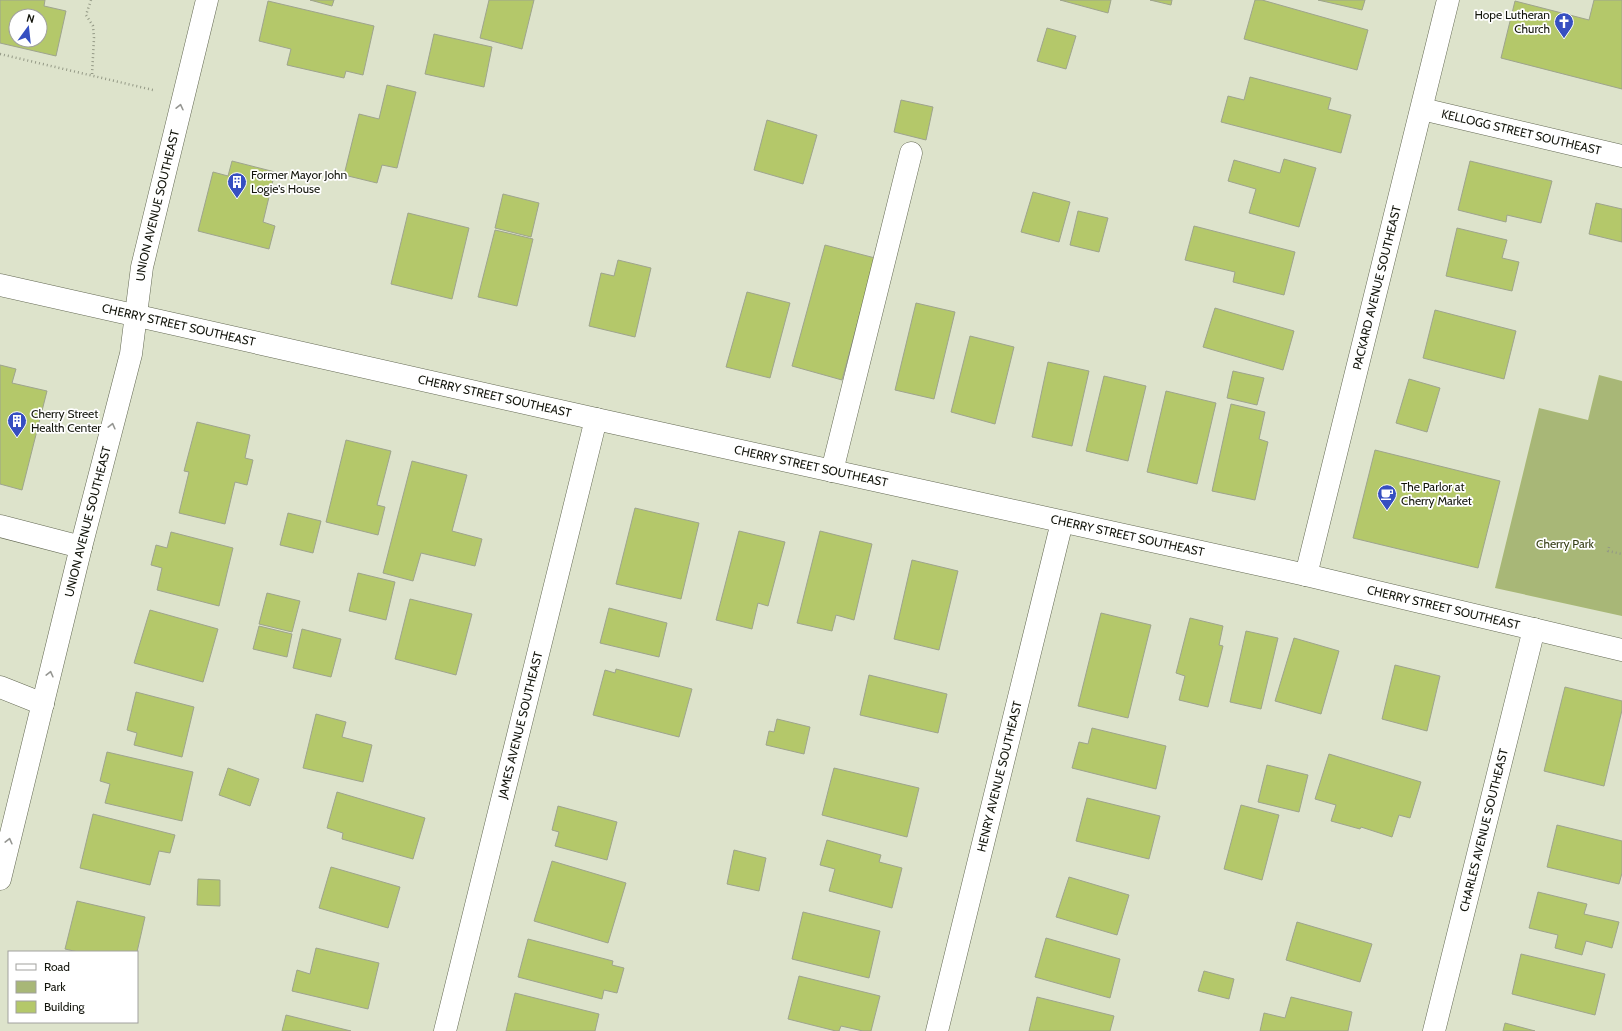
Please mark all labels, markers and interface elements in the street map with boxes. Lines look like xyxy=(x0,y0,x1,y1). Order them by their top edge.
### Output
place label: Hope Lutheran Church xyxy=(1474,7,1550,36)
north arrow xyxy=(8,8,48,48)
text: N xyxy=(25,11,36,26)
church icon: Hope Lutheran Church xyxy=(1553,11,1575,39)
one-way arrow xyxy=(176,104,184,111)
street label: KELLOGG STREET SOUTHEAST xyxy=(1440,106,1603,158)
street label: UNION AVENUE SOUTHEAST xyxy=(132,128,182,282)
place label: Former Mayor John Logie's House xyxy=(251,167,348,196)
building icon: Former Mayor John Logie's House xyxy=(226,171,248,199)
street label: PACKARD AVENUE SOUTHEAST xyxy=(1349,203,1404,371)
street label: CHERRY STREET SOUTHEAST xyxy=(100,300,257,349)
street label: CHERRY STREET SOUTHEAST xyxy=(417,371,574,420)
place label: Cherry Street Health Center xyxy=(31,406,101,435)
building icon: Cherry Street Health Center xyxy=(6,410,28,438)
one-way arrow xyxy=(108,423,116,429)
street label: CHERRY STREET SOUTHEAST xyxy=(733,442,890,490)
street label: UNION AVENUE SOUTHEAST xyxy=(61,444,114,599)
place label: The Parlor at Cherry Market xyxy=(1401,479,1472,508)
cafe icon: The Parlor at Cherry Market xyxy=(1376,483,1398,511)
street label: CHERRY STREET SOUTHEAST xyxy=(1049,511,1206,560)
park label: Cherry Park xyxy=(1536,536,1595,551)
street label: CHERRY STREET SOUTHEAST xyxy=(1365,582,1522,633)
street label: JAMES AVENUE SOUTHEAST xyxy=(494,649,546,801)
one-way arrow xyxy=(45,671,54,678)
street label: HENRY AVENUE SOUTHEAST xyxy=(973,699,1025,853)
street label: CHARLES AVENUE SOUTHEAST xyxy=(1456,746,1511,913)
one-way arrow xyxy=(5,838,13,844)
legend xyxy=(8,951,138,1023)
text: Road xyxy=(44,959,70,974)
text: Park xyxy=(44,979,66,994)
text: Building xyxy=(44,999,86,1014)

